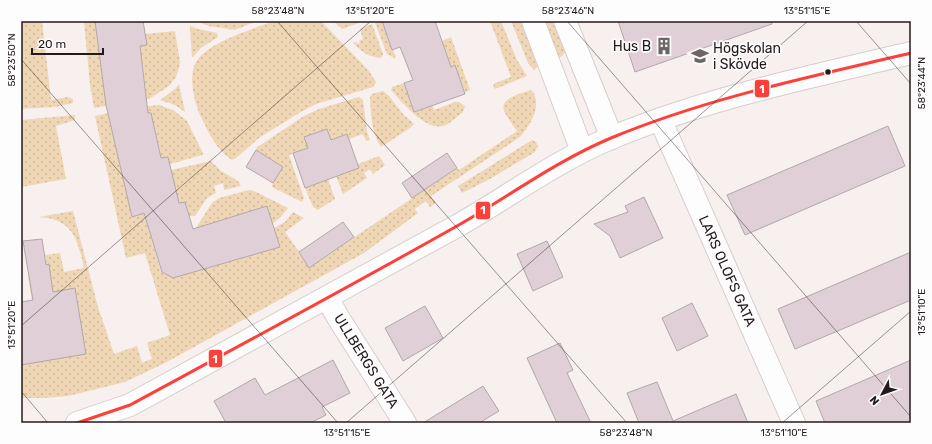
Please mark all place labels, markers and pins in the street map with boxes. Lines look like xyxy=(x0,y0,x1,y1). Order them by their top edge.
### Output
building icon: Hus B xyxy=(654,36,674,56)
place label: Hus B xyxy=(613,38,651,55)
place label: Högskolan i Skövde xyxy=(713,40,781,73)
school or university icon: Högskolan i Skövde xyxy=(690,46,710,66)
unlabelled marker xyxy=(823,67,833,77)

